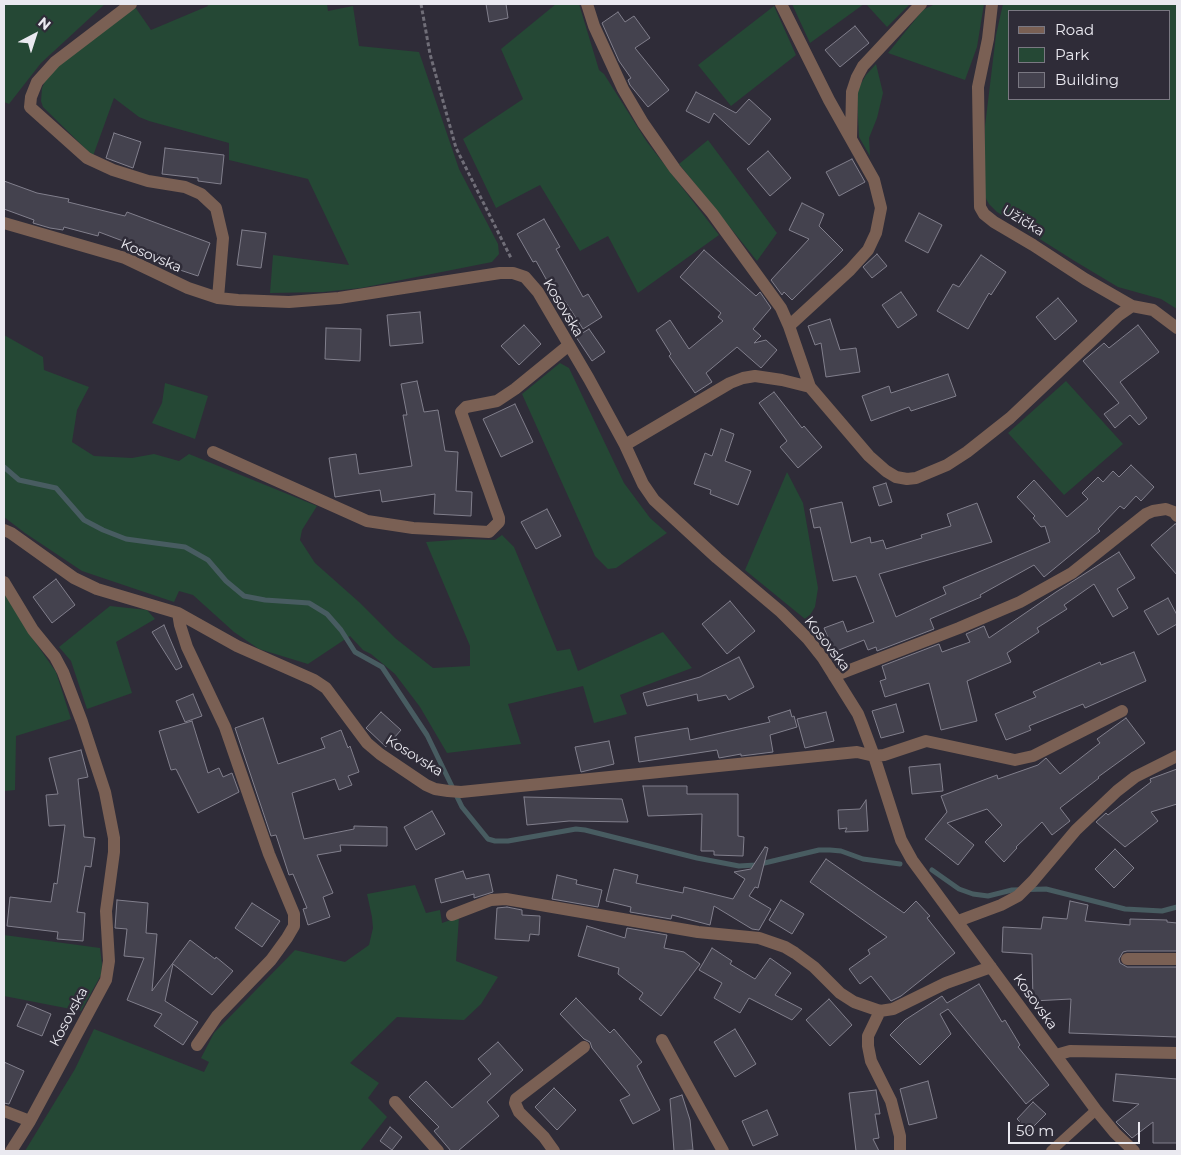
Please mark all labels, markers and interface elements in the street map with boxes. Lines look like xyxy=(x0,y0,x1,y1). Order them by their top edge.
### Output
north arrow xyxy=(10,10,60,60)
legend xyxy=(1008,10,1171,100)
text: N xyxy=(35,13,55,34)
text: Road xyxy=(1055,20,1094,39)
text: Park xyxy=(1055,45,1089,64)
text: Building xyxy=(1055,70,1119,89)
street label: Užička xyxy=(999,202,1047,240)
street label: Kosovska xyxy=(118,236,184,276)
street label: Kosovska xyxy=(539,276,587,340)
street label: Kosovska xyxy=(800,613,854,675)
street label: Kosovska xyxy=(382,732,446,780)
street label: Kosovska xyxy=(1009,971,1061,1033)
street label: Kosovska xyxy=(46,985,92,1049)
scale bar xyxy=(1011,1112,1144,1144)
text: 50 m xyxy=(1016,1121,1054,1140)

